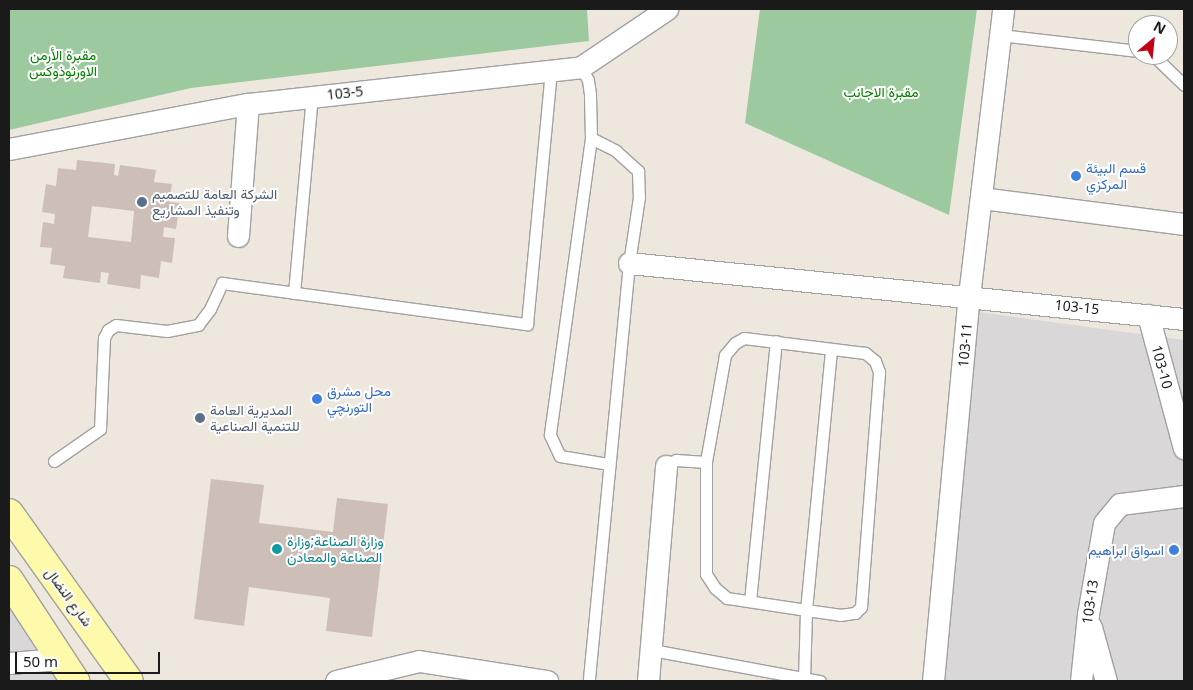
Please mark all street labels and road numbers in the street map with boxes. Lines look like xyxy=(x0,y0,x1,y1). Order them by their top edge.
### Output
street label: 103-5 xyxy=(326,83,364,103)
street label: 103-15 xyxy=(1054,296,1100,318)
street label: 103-11 xyxy=(955,322,975,368)
street label: 103-10 xyxy=(1148,343,1176,391)
street label: شارع النضال xyxy=(42,564,96,630)
street label: 103-13 xyxy=(1079,579,1101,625)

